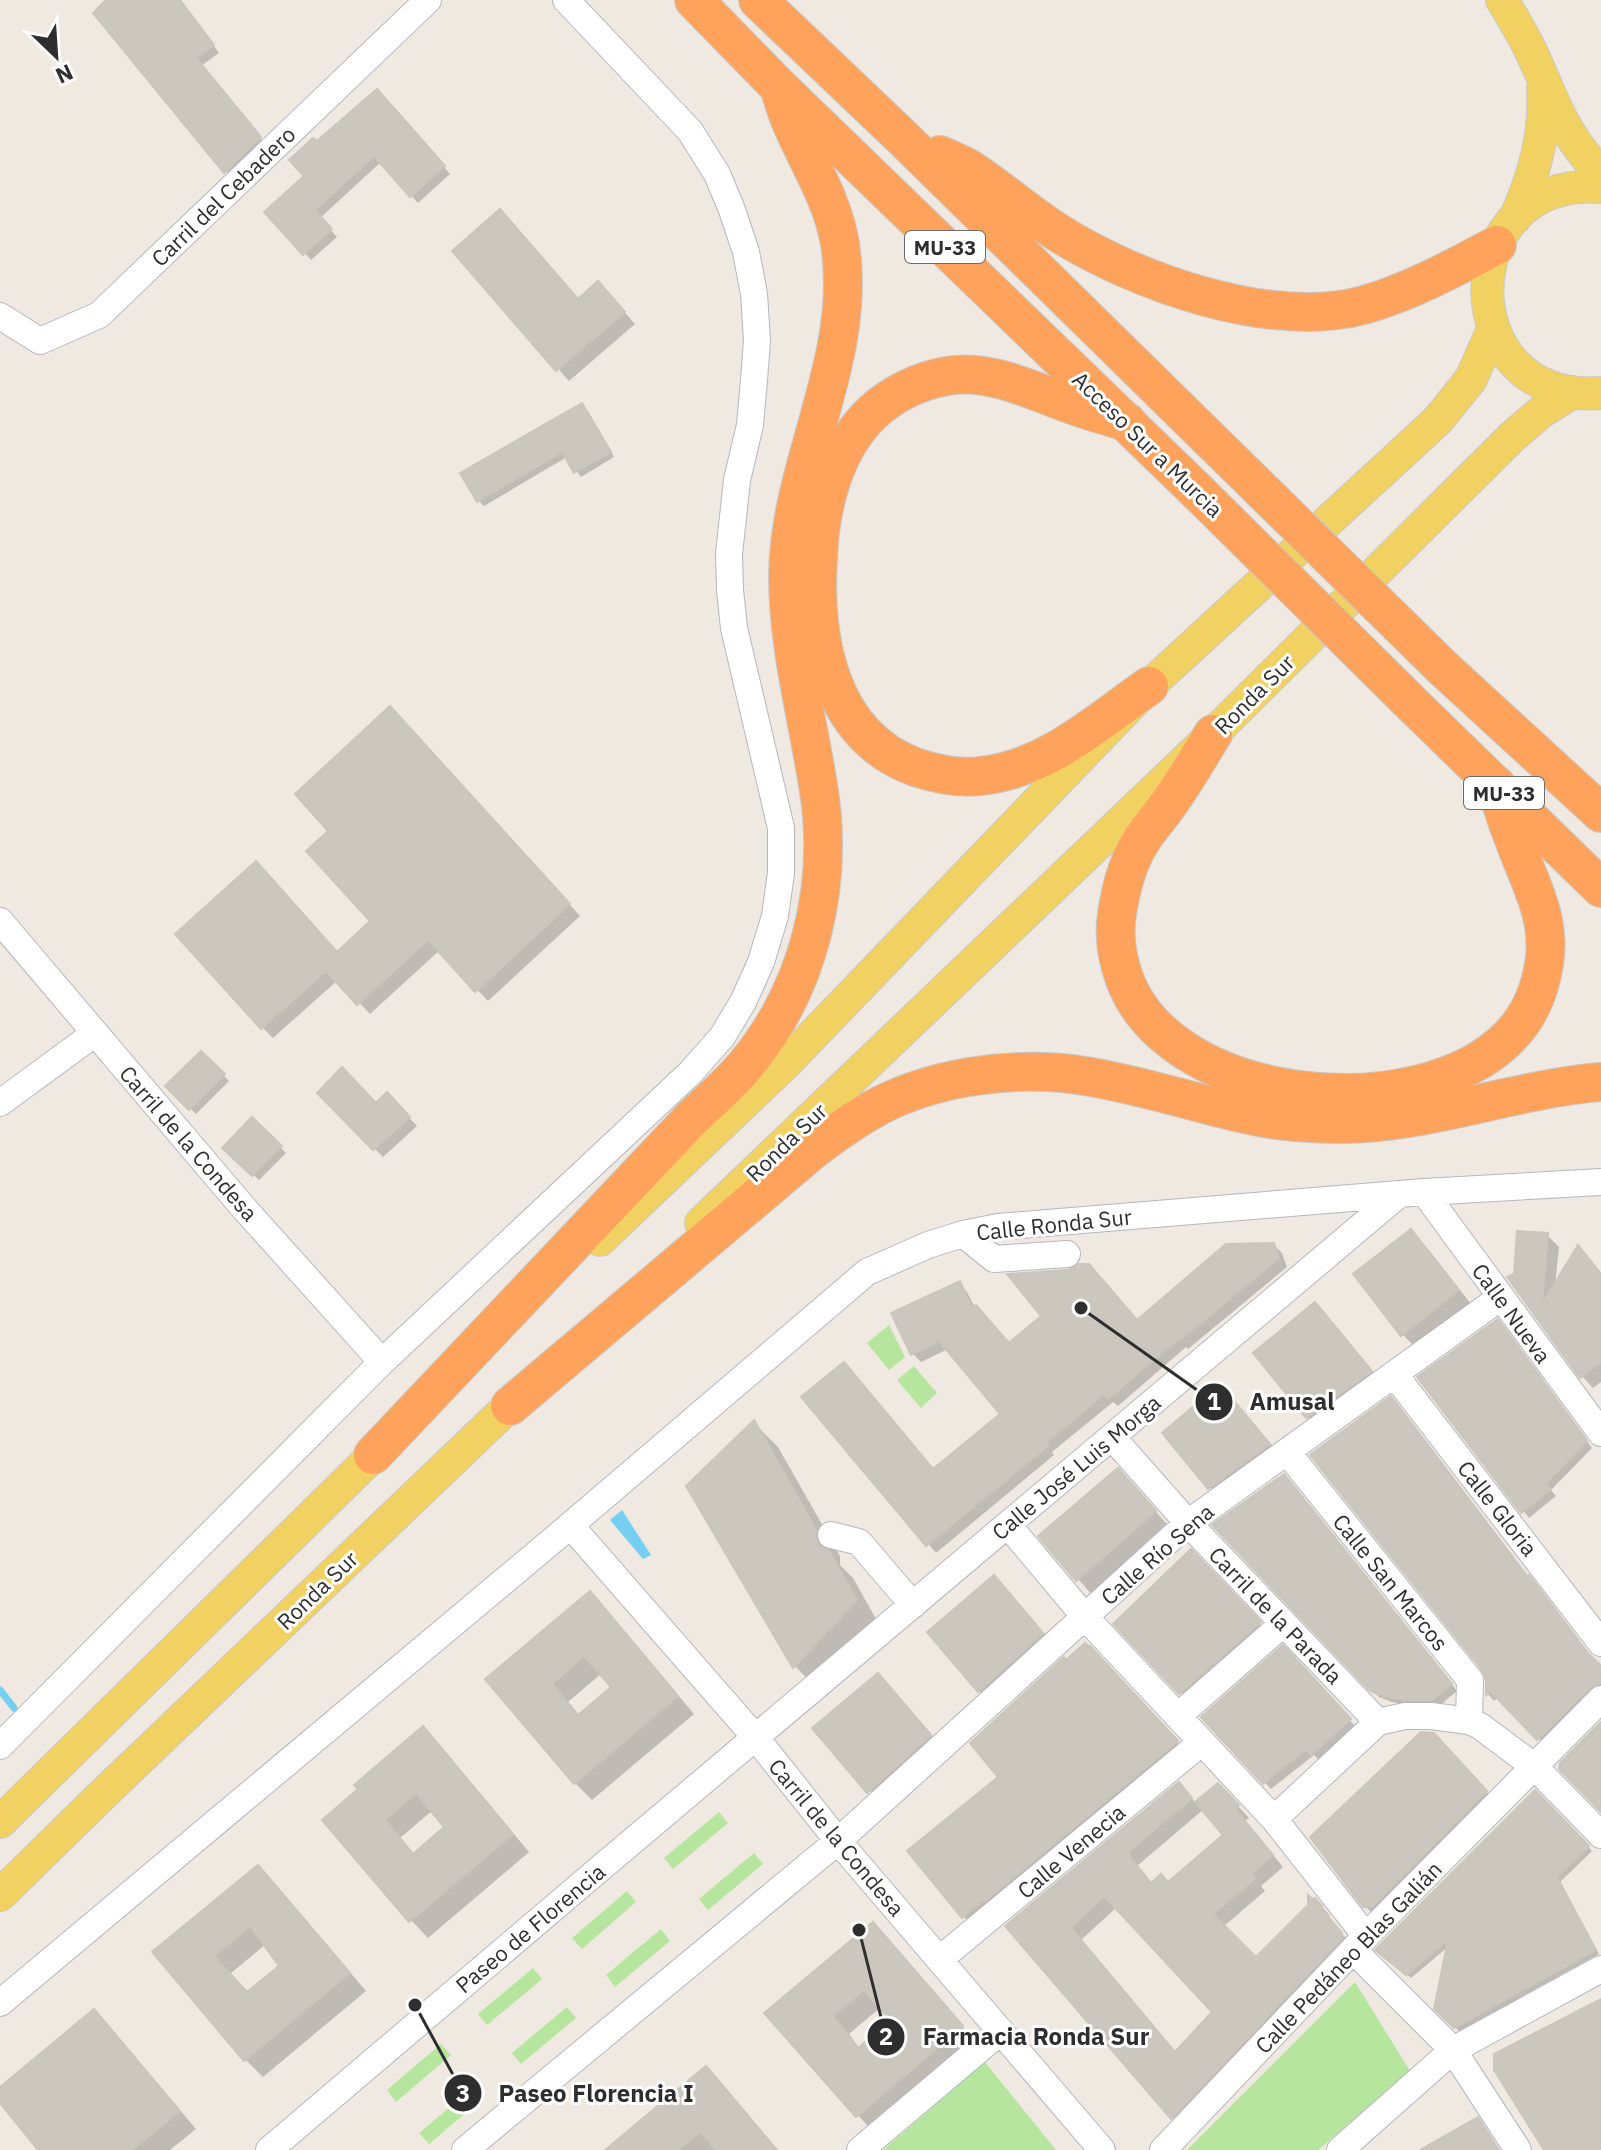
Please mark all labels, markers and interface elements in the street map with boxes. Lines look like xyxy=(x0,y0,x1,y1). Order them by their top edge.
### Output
north arrow xyxy=(16,16,96,96)
text: N xyxy=(51,58,78,91)
street label: Carril del Cebadero xyxy=(145,120,301,272)
road number: MU-33 xyxy=(905,231,985,263)
street label: Acceso Sur a Murcia xyxy=(1067,365,1230,524)
street label: Ronda Sur xyxy=(1208,648,1300,740)
road number: MU-33 xyxy=(1464,777,1544,809)
street label: Carril de la Condesa xyxy=(113,1059,265,1227)
street label: Ronda Sur xyxy=(739,1096,833,1188)
street label: Calle Ronda Sur xyxy=(975,1201,1133,1247)
street label: Calle Nueva xyxy=(1466,1257,1558,1369)
callout: Amusal xyxy=(1194,1378,1351,1426)
text: 1 xyxy=(1207,1385,1221,1417)
text: Amusal xyxy=(1249,1385,1335,1417)
street label: Calle José Luis Morga xyxy=(986,1388,1167,1546)
street label: Calle Gloria xyxy=(1452,1454,1545,1562)
street label: Calle Río Sena xyxy=(1094,1497,1220,1611)
street label: Calle San Marcos xyxy=(1327,1507,1455,1657)
street label: Carril de la Parada xyxy=(1203,1540,1349,1690)
street label: Ronda Sur xyxy=(270,1544,364,1636)
street label: Carril de la Condesa xyxy=(763,1752,912,1922)
street label: Calle Venecia xyxy=(1011,1797,1131,1905)
street label: Calle Pedáneo Blas Galián xyxy=(1248,1855,1448,2059)
street label: Paseo de Florencia xyxy=(449,1857,611,1999)
callout: Farmacia Ronda Sur xyxy=(866,2013,1165,2061)
text: 2 xyxy=(879,2020,893,2052)
text: Farmacia Ronda Sur xyxy=(923,2020,1150,2052)
callout: Paseo Florencia I xyxy=(443,2069,710,2117)
text: 3 xyxy=(456,2077,470,2109)
text: Paseo Florencia I xyxy=(499,2077,694,2109)

